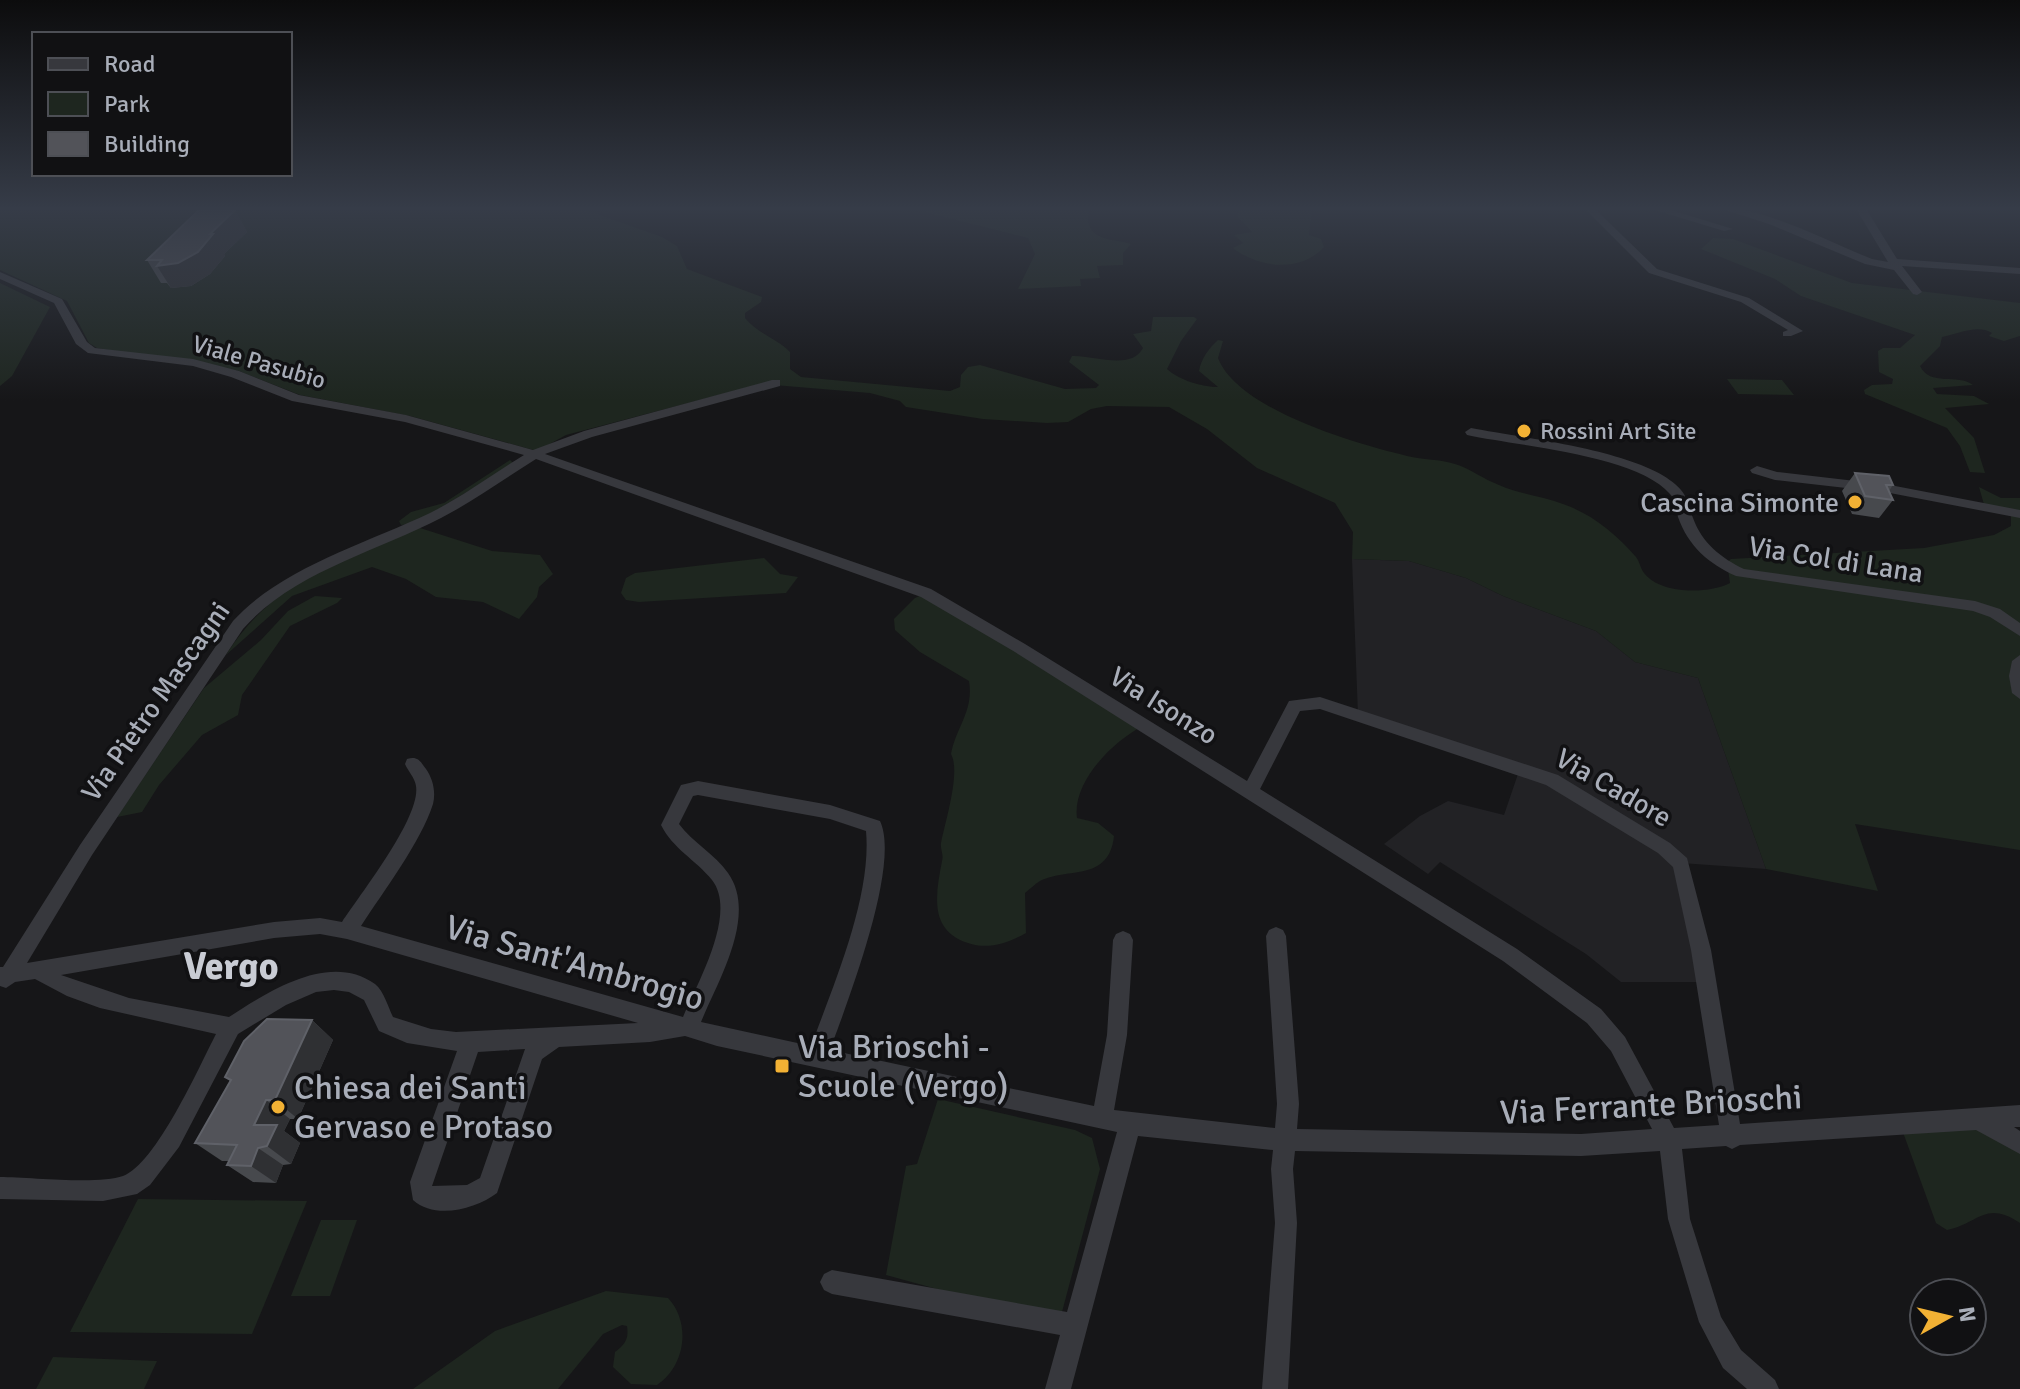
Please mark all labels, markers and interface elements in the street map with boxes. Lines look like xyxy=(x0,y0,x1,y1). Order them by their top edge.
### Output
legend xyxy=(32,32,292,176)
text: Road xyxy=(104,49,155,79)
text: Park xyxy=(104,89,150,119)
text: Building xyxy=(104,129,190,159)
street label: Viale Pasubio xyxy=(189,329,329,395)
place label: Rossini Art Site xyxy=(1540,416,1697,446)
marker: Rossini Art Site xyxy=(1515,422,1533,440)
place label: Cascina Simonte xyxy=(1640,486,1839,520)
marker: Cascina Simonte xyxy=(1846,493,1864,511)
street label: Via Col di Lana xyxy=(1746,529,1926,591)
street label: Via Pietro Mascagni xyxy=(74,595,237,808)
street label: Via Isonzo xyxy=(1103,659,1224,752)
street label: Via Cadore xyxy=(1550,741,1677,835)
street label: Via Sant'Ambrogio xyxy=(441,906,709,1020)
district label: Vergo xyxy=(184,943,278,990)
place label: Via Brioschi - Scuole (Vergo) xyxy=(798,1026,1008,1107)
marker: Via Brioschi - Scuole (Vergo) xyxy=(773,1057,791,1075)
place label: Chiesa dei Santi Gervaso e Protaso xyxy=(294,1067,553,1148)
street label: Via Ferrante Brioschi xyxy=(1499,1076,1803,1134)
marker: Chiesa dei Santi Gervaso e Protaso xyxy=(269,1098,287,1116)
north arrow xyxy=(1908,1277,1988,1357)
text: N xyxy=(1953,1305,1982,1324)

